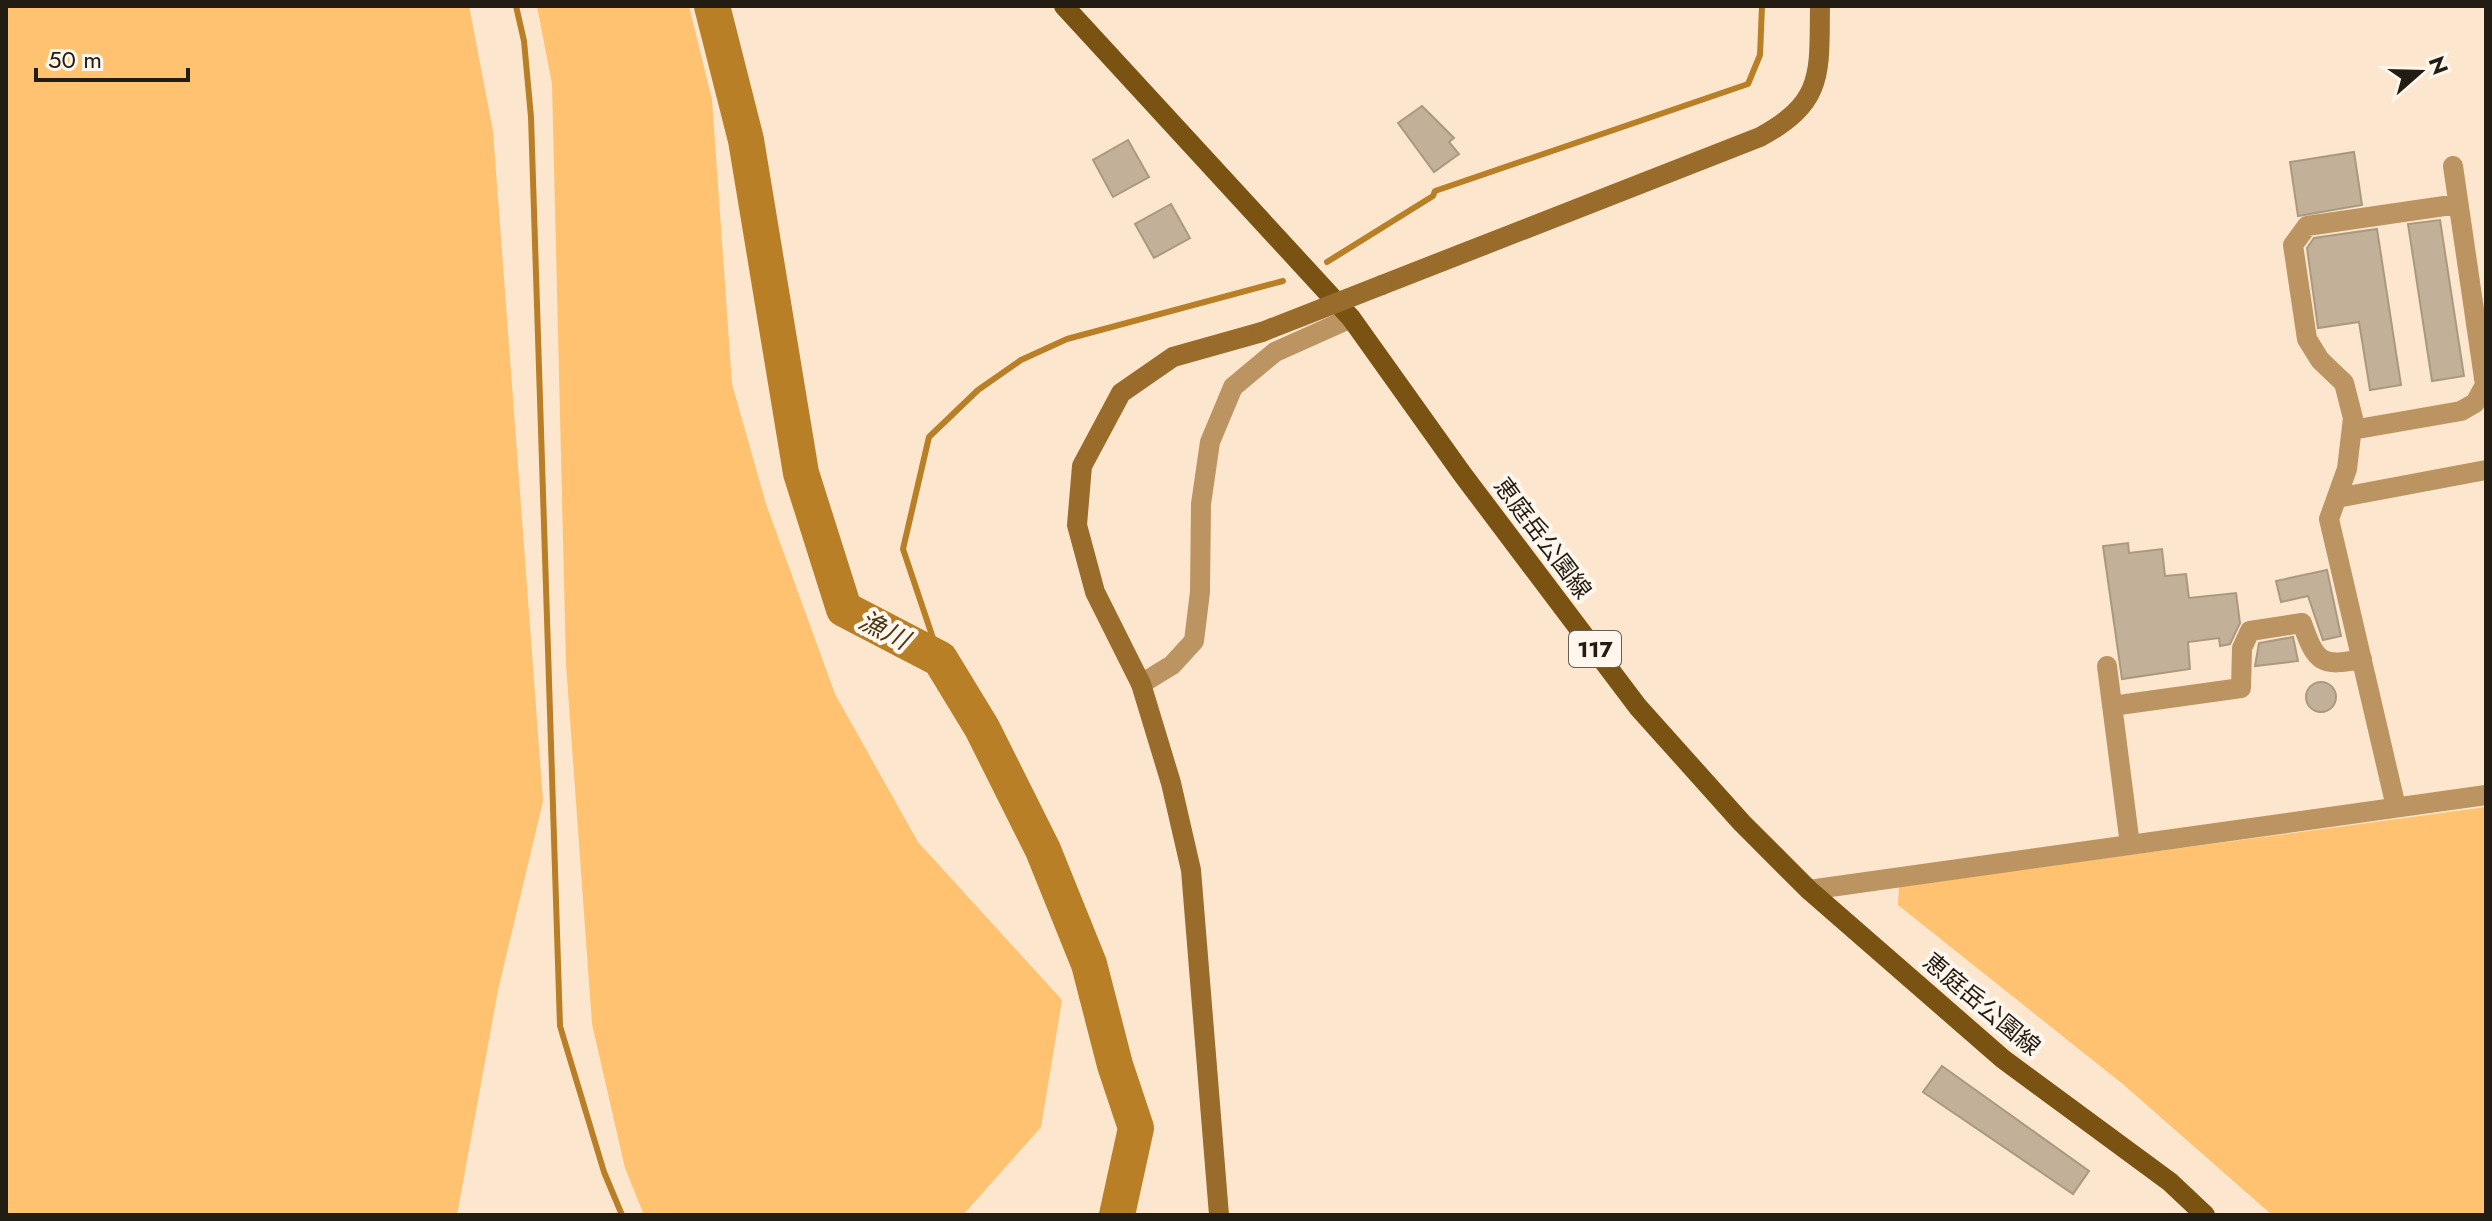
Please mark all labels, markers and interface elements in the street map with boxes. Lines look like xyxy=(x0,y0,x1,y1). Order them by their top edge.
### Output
scale bar xyxy=(36,32,188,82)
north arrow xyxy=(2380,32,2460,112)
text: 50 m xyxy=(48,42,102,77)
text: N xyxy=(2421,51,2457,79)
street label: 恵庭岳公園線 xyxy=(1486,470,1600,606)
water label: 漁川 xyxy=(852,601,918,660)
road number: 117 xyxy=(1569,631,1621,667)
street label: 恵庭岳公園線 xyxy=(1916,944,2048,1064)

